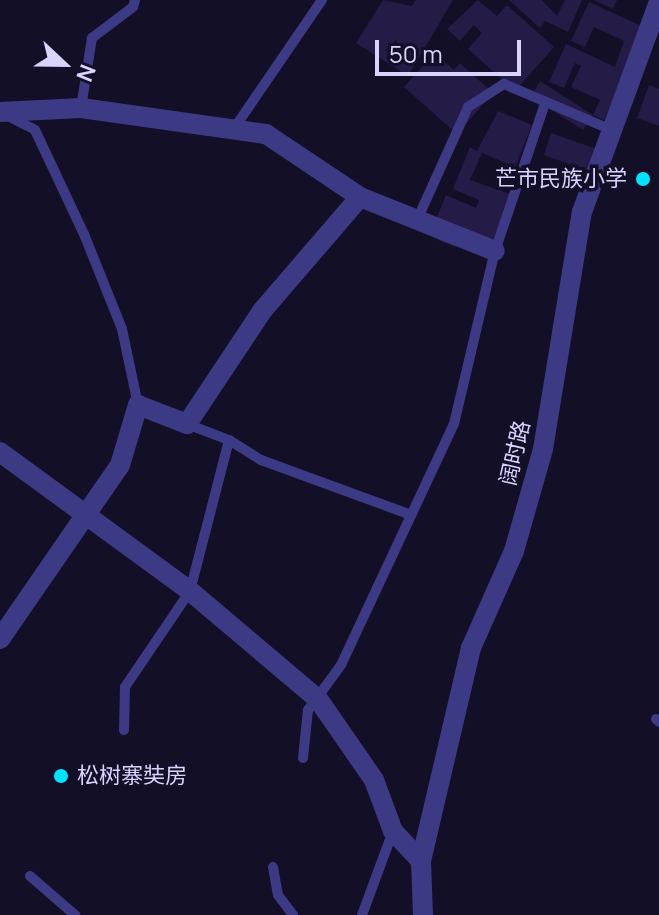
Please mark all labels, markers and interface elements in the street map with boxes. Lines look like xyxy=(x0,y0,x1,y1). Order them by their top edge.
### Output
north arrow xyxy=(24,24,104,104)
scale bar xyxy=(379,24,525,74)
text: 50 m xyxy=(389,37,443,70)
text: N xyxy=(69,60,103,86)
place label: 芒市民族小学 xyxy=(495,166,627,192)
marker: 芒市民族小学 xyxy=(634,170,652,188)
street label: 阔时路 xyxy=(495,418,535,488)
place label: 松树寨奘房 xyxy=(77,763,187,789)
marker: 松树寨奘房 xyxy=(52,767,70,785)

